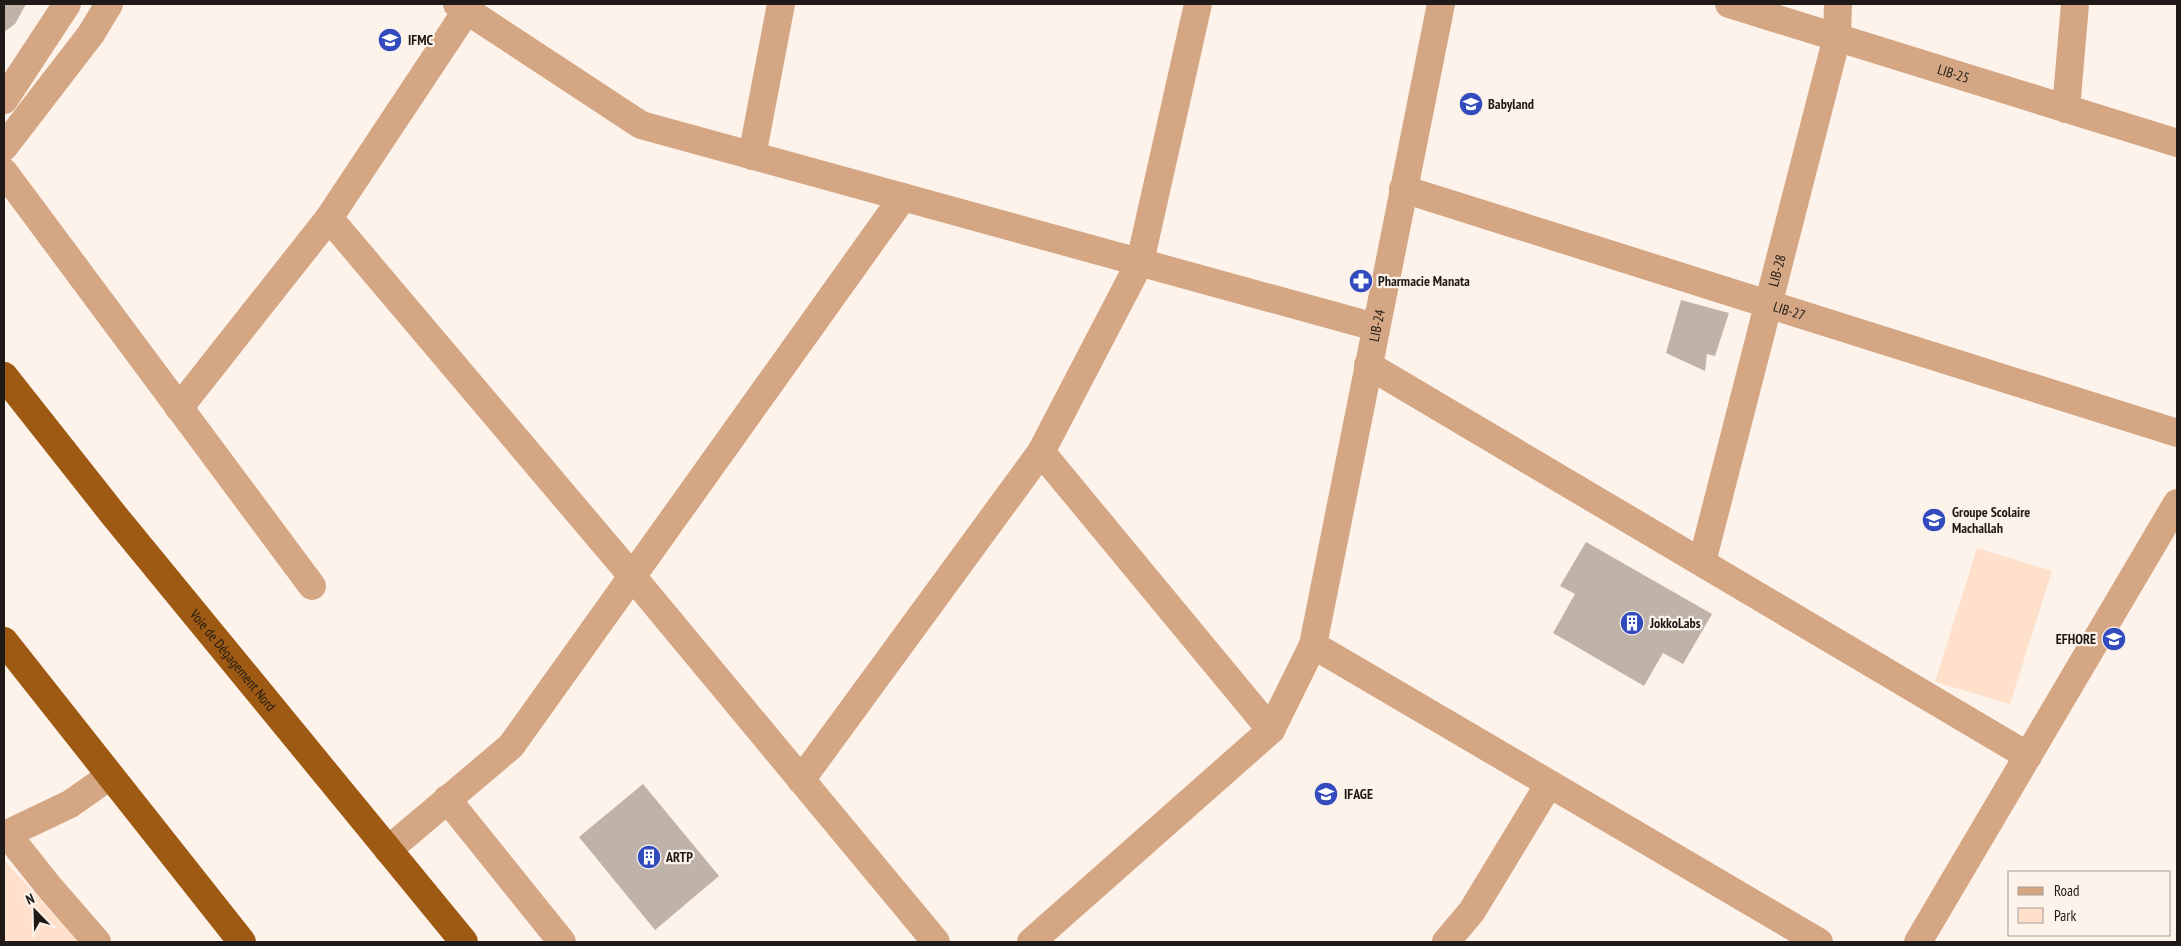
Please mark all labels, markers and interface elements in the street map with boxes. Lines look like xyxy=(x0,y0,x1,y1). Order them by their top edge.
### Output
school or university icon: IFMC xyxy=(377,27,403,53)
place label: IFMC xyxy=(408,31,433,49)
street label: LIB-25 xyxy=(1935,60,1972,87)
school or university icon: Babyland xyxy=(1458,91,1484,117)
place label: Babyland xyxy=(1488,95,1534,113)
street label: LIB-28 xyxy=(1764,253,1790,288)
pharmacy icon: Pharmacie Manata xyxy=(1348,268,1374,294)
place label: Pharmacie Manata xyxy=(1378,272,1470,290)
street label: LIB-27 xyxy=(1771,297,1807,324)
street label: LIB-24 xyxy=(1365,307,1389,343)
place label: Groupe Scolaire Machallah xyxy=(1952,503,2030,537)
school or university icon: Groupe Scolaire Machallah xyxy=(1921,507,1947,533)
street label: Voie de Dégagement Nord xyxy=(185,605,280,715)
building icon: JokkoLabs xyxy=(1619,610,1645,636)
place label: JokkoLabs xyxy=(1649,614,1701,632)
school or university icon: EFHORE xyxy=(2101,626,2127,652)
place label: EFHORE xyxy=(2056,630,2096,648)
school or university icon: IFAGE xyxy=(1313,781,1339,807)
place label: IFAGE xyxy=(1344,785,1373,803)
building icon: ARTP xyxy=(636,844,662,870)
place label: ARTP xyxy=(665,848,693,866)
legend xyxy=(2008,871,2171,936)
text: Road xyxy=(2054,881,2080,900)
north arrow xyxy=(10,886,60,936)
text: N xyxy=(23,889,37,909)
text: Park xyxy=(2054,906,2076,925)

